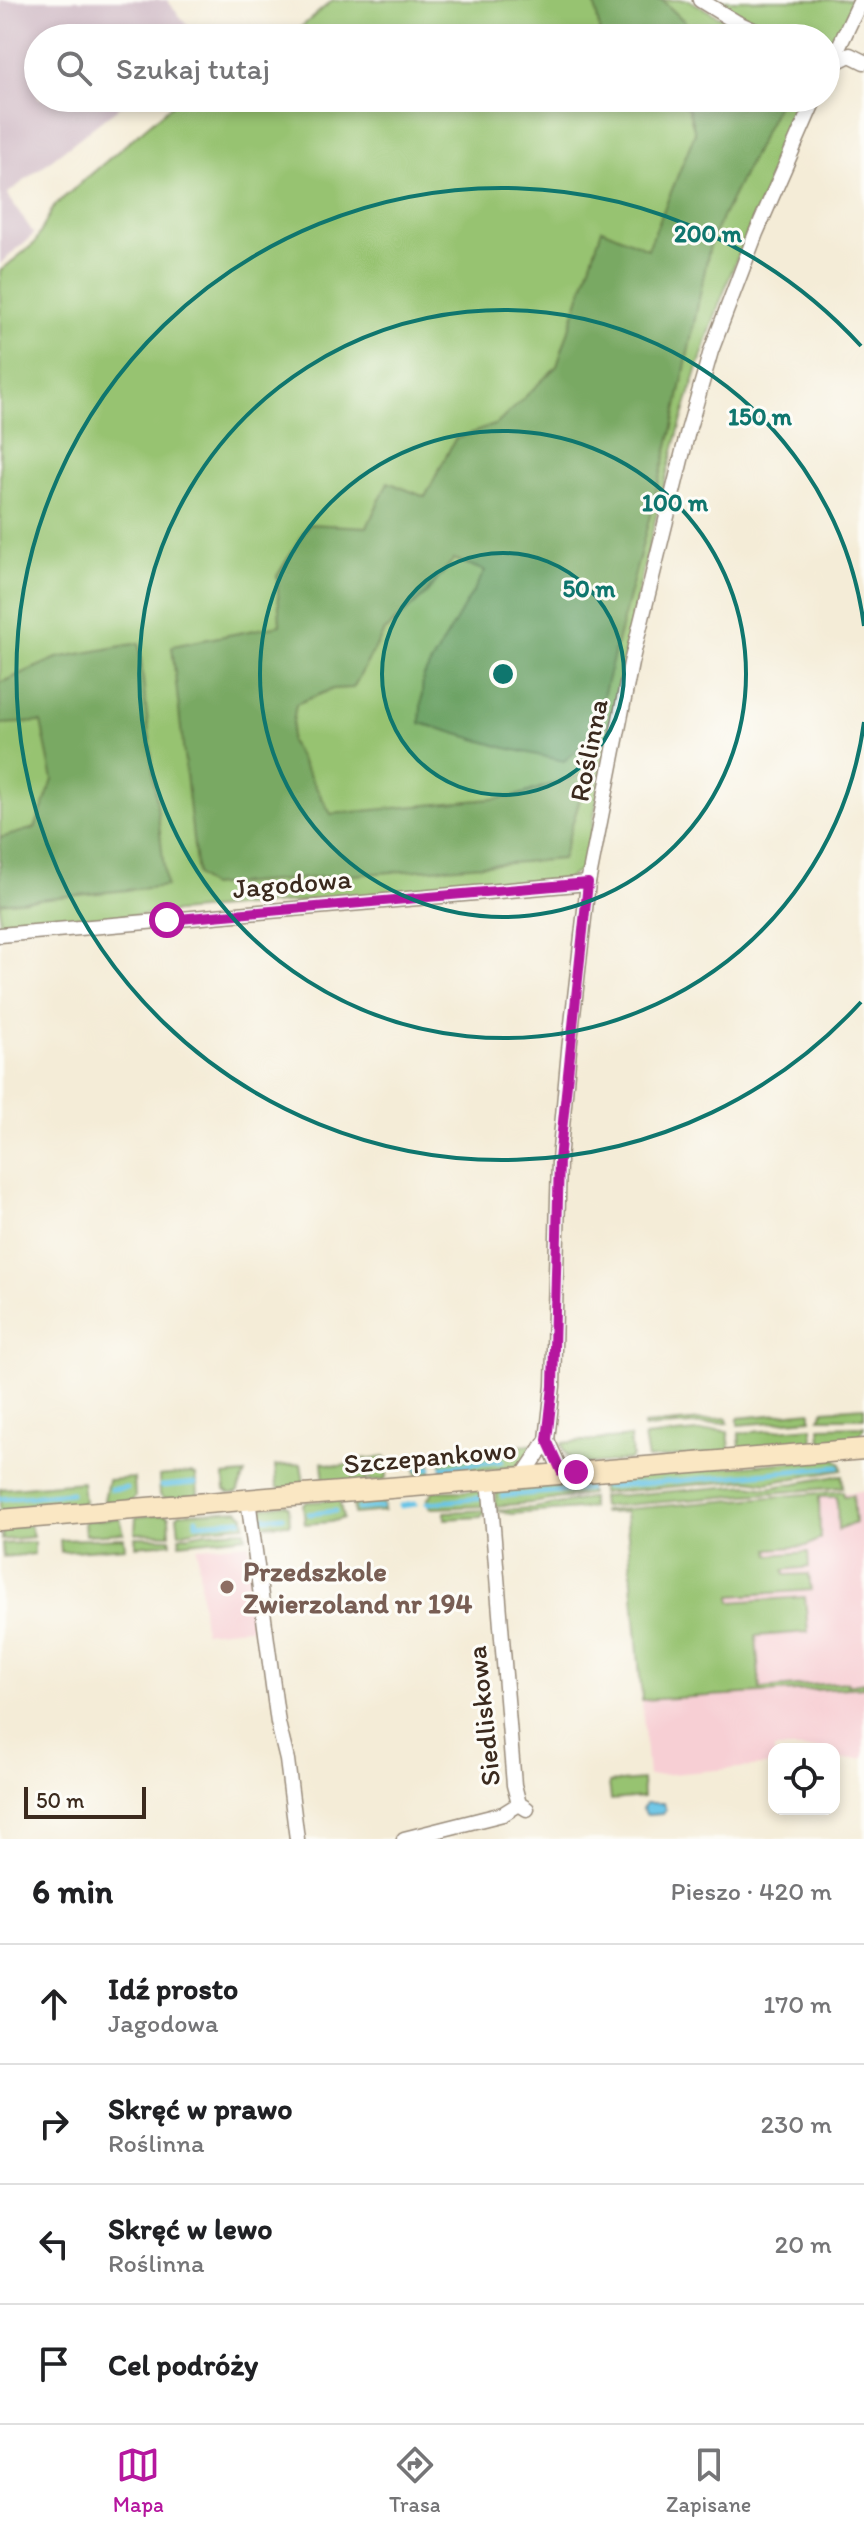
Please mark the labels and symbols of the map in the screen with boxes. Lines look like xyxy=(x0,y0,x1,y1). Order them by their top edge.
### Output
text: 200 m xyxy=(674,219,743,248)
text: 150 m xyxy=(728,402,793,431)
text: 100 m xyxy=(642,488,709,517)
text: 50 m xyxy=(563,574,616,603)
centre of rings xyxy=(489,660,517,688)
street label: Roślinna xyxy=(561,695,615,804)
street label: Jagodowa xyxy=(231,861,353,905)
route start xyxy=(149,902,185,938)
street label: Szczepankowo xyxy=(342,1432,518,1480)
route end xyxy=(558,1454,594,1490)
place label: Przedszkole Zwierzoland nr 194 xyxy=(243,1554,472,1620)
marker: Przedszkole Zwierzoland nr 194 xyxy=(218,1578,236,1596)
street label: Siedliskowa xyxy=(459,1644,507,1788)
scale bar xyxy=(24,1783,146,1819)

